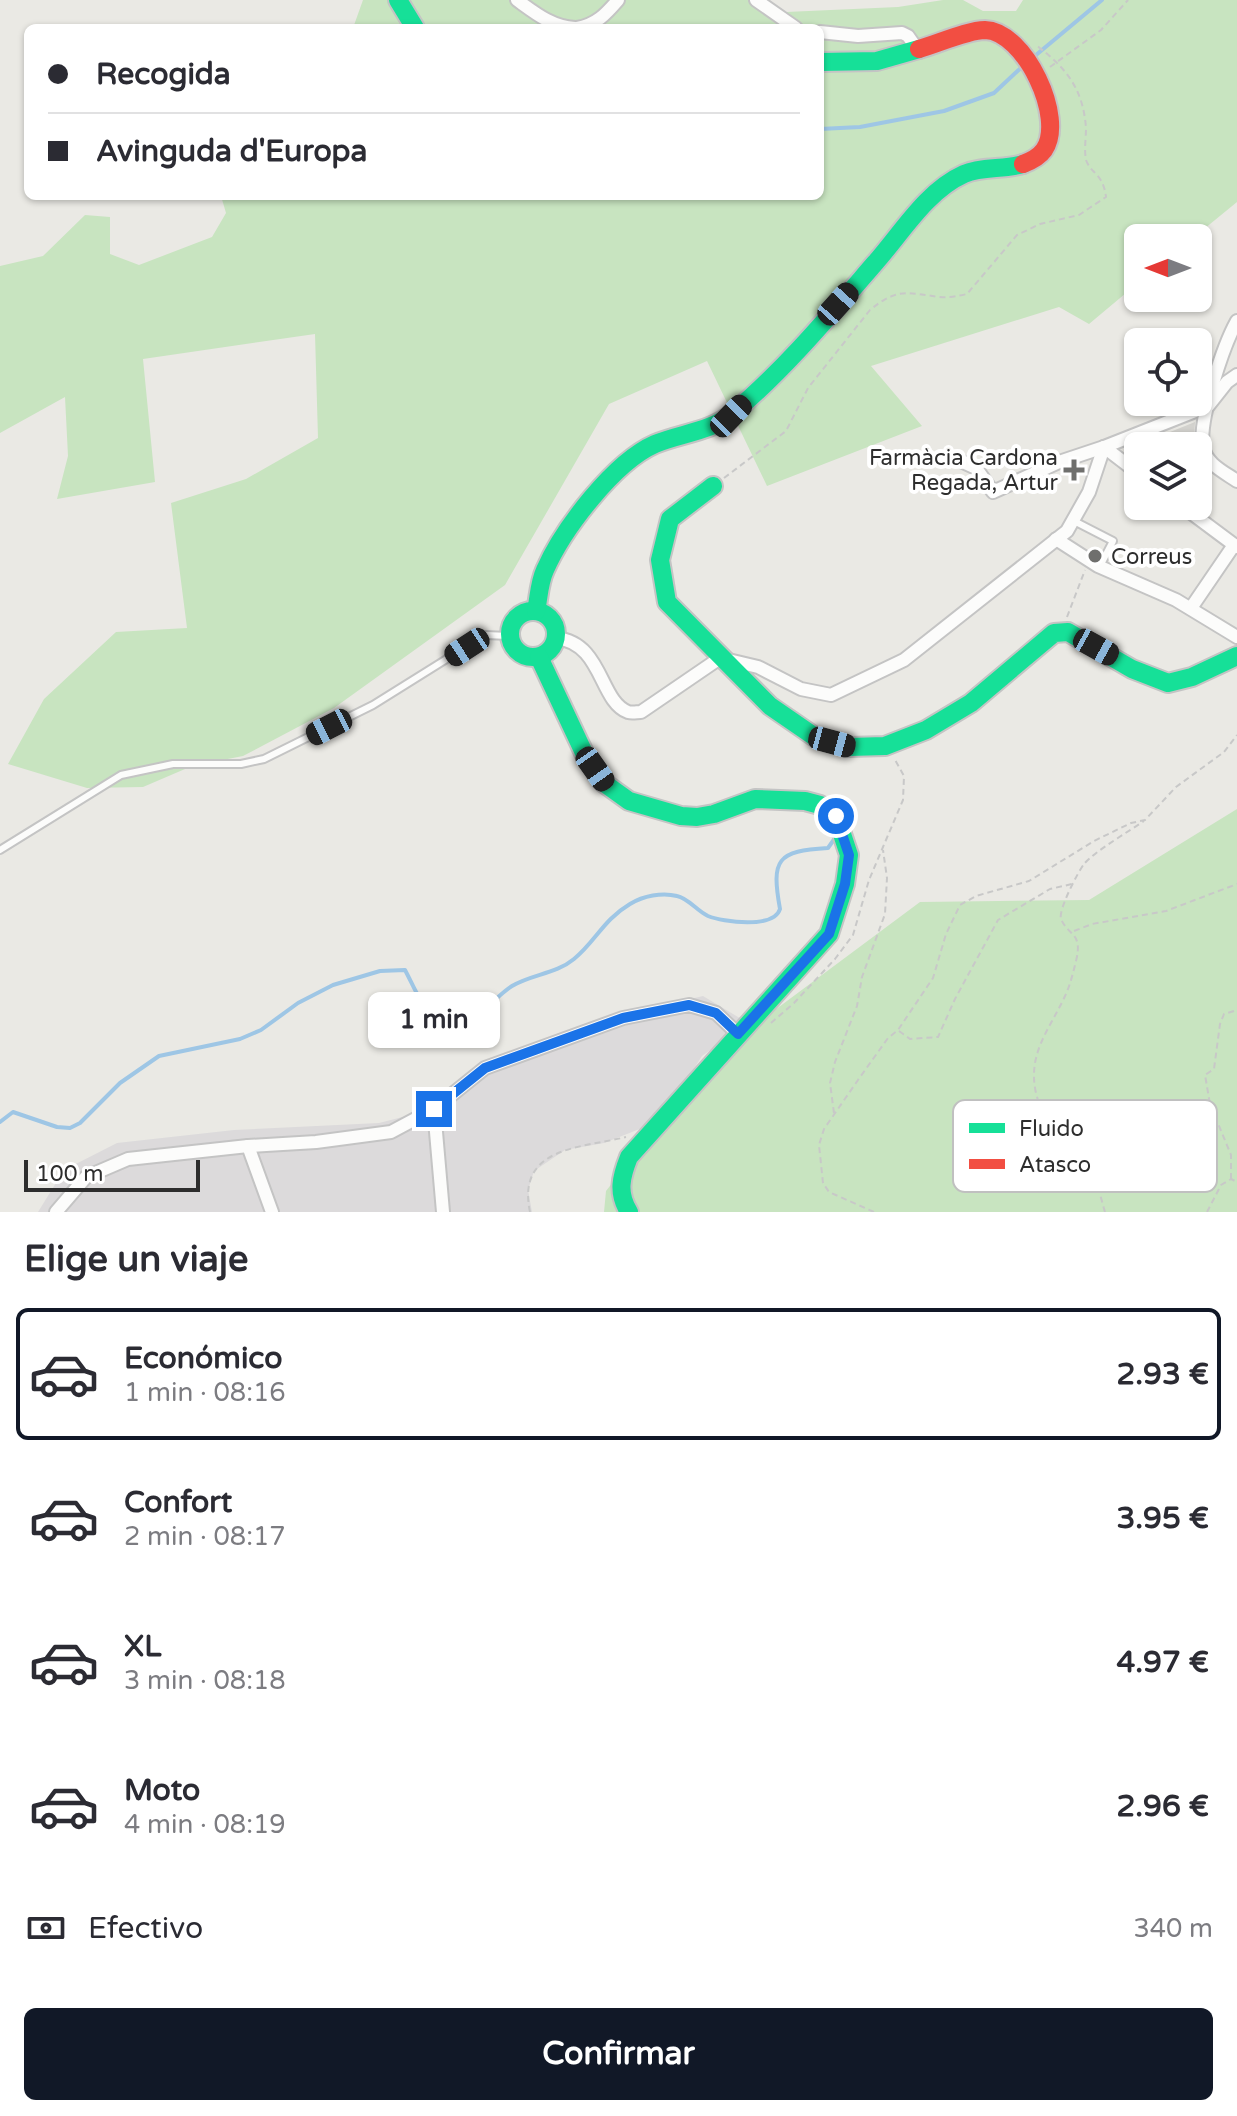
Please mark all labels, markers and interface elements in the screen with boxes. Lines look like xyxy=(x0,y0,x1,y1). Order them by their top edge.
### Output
text: Recogida xyxy=(96,56,231,93)
text: Avinguda d'Europa xyxy=(96,133,367,170)
north arrow xyxy=(1124,224,1212,312)
map controls xyxy=(1124,224,1212,520)
car xyxy=(813,278,863,330)
button: locate xyxy=(1124,328,1212,416)
car xyxy=(706,390,756,442)
button: layers xyxy=(1124,432,1212,520)
place label: Farmàcia Cardona Regada, Artur xyxy=(869,445,1059,496)
marker: Farmàcia Cardona Regada, Artur xyxy=(1065,461,1083,479)
place label: Correus xyxy=(1111,544,1192,570)
marker: Correus xyxy=(1086,547,1104,565)
car xyxy=(440,624,494,670)
car xyxy=(1069,625,1123,669)
car xyxy=(302,705,356,749)
car xyxy=(806,724,858,760)
car xyxy=(571,742,619,796)
route start xyxy=(818,798,854,834)
callout: 1 min xyxy=(368,993,500,1049)
text: 1 min xyxy=(399,1004,469,1035)
route end xyxy=(416,1091,452,1127)
legend xyxy=(953,1100,1217,1192)
text: Fluido xyxy=(1019,1116,1084,1142)
text: Atasco xyxy=(1019,1152,1091,1178)
scale bar xyxy=(24,1156,200,1192)
text: 100 m xyxy=(36,1161,103,1187)
text: Elige un viaje xyxy=(24,1238,248,1281)
icon: car xyxy=(28,1338,100,1410)
text: Económico xyxy=(124,1340,282,1377)
text: 2.93 € xyxy=(1116,1356,1209,1393)
text: 1 min · 08:16 xyxy=(124,1377,286,1408)
icon: car xyxy=(28,1482,100,1554)
text: Confort xyxy=(124,1484,232,1521)
text: 3.95 € xyxy=(1116,1500,1209,1537)
text: 2 min · 08:17 xyxy=(124,1521,286,1552)
icon: car xyxy=(28,1626,100,1698)
text: XL xyxy=(124,1628,161,1665)
text: 4.97 € xyxy=(1116,1644,1209,1681)
text: 3 min · 08:18 xyxy=(124,1665,286,1696)
icon: car xyxy=(28,1770,100,1842)
text: Moto xyxy=(124,1772,200,1809)
text: 2.96 € xyxy=(1116,1788,1209,1825)
text: 4 min · 08:19 xyxy=(124,1809,286,1840)
icon: cash xyxy=(24,1906,68,1950)
text: Efectivo xyxy=(88,1910,203,1947)
text: 340 m xyxy=(1133,1913,1213,1944)
button: Confirmar xyxy=(24,2008,1213,2100)

